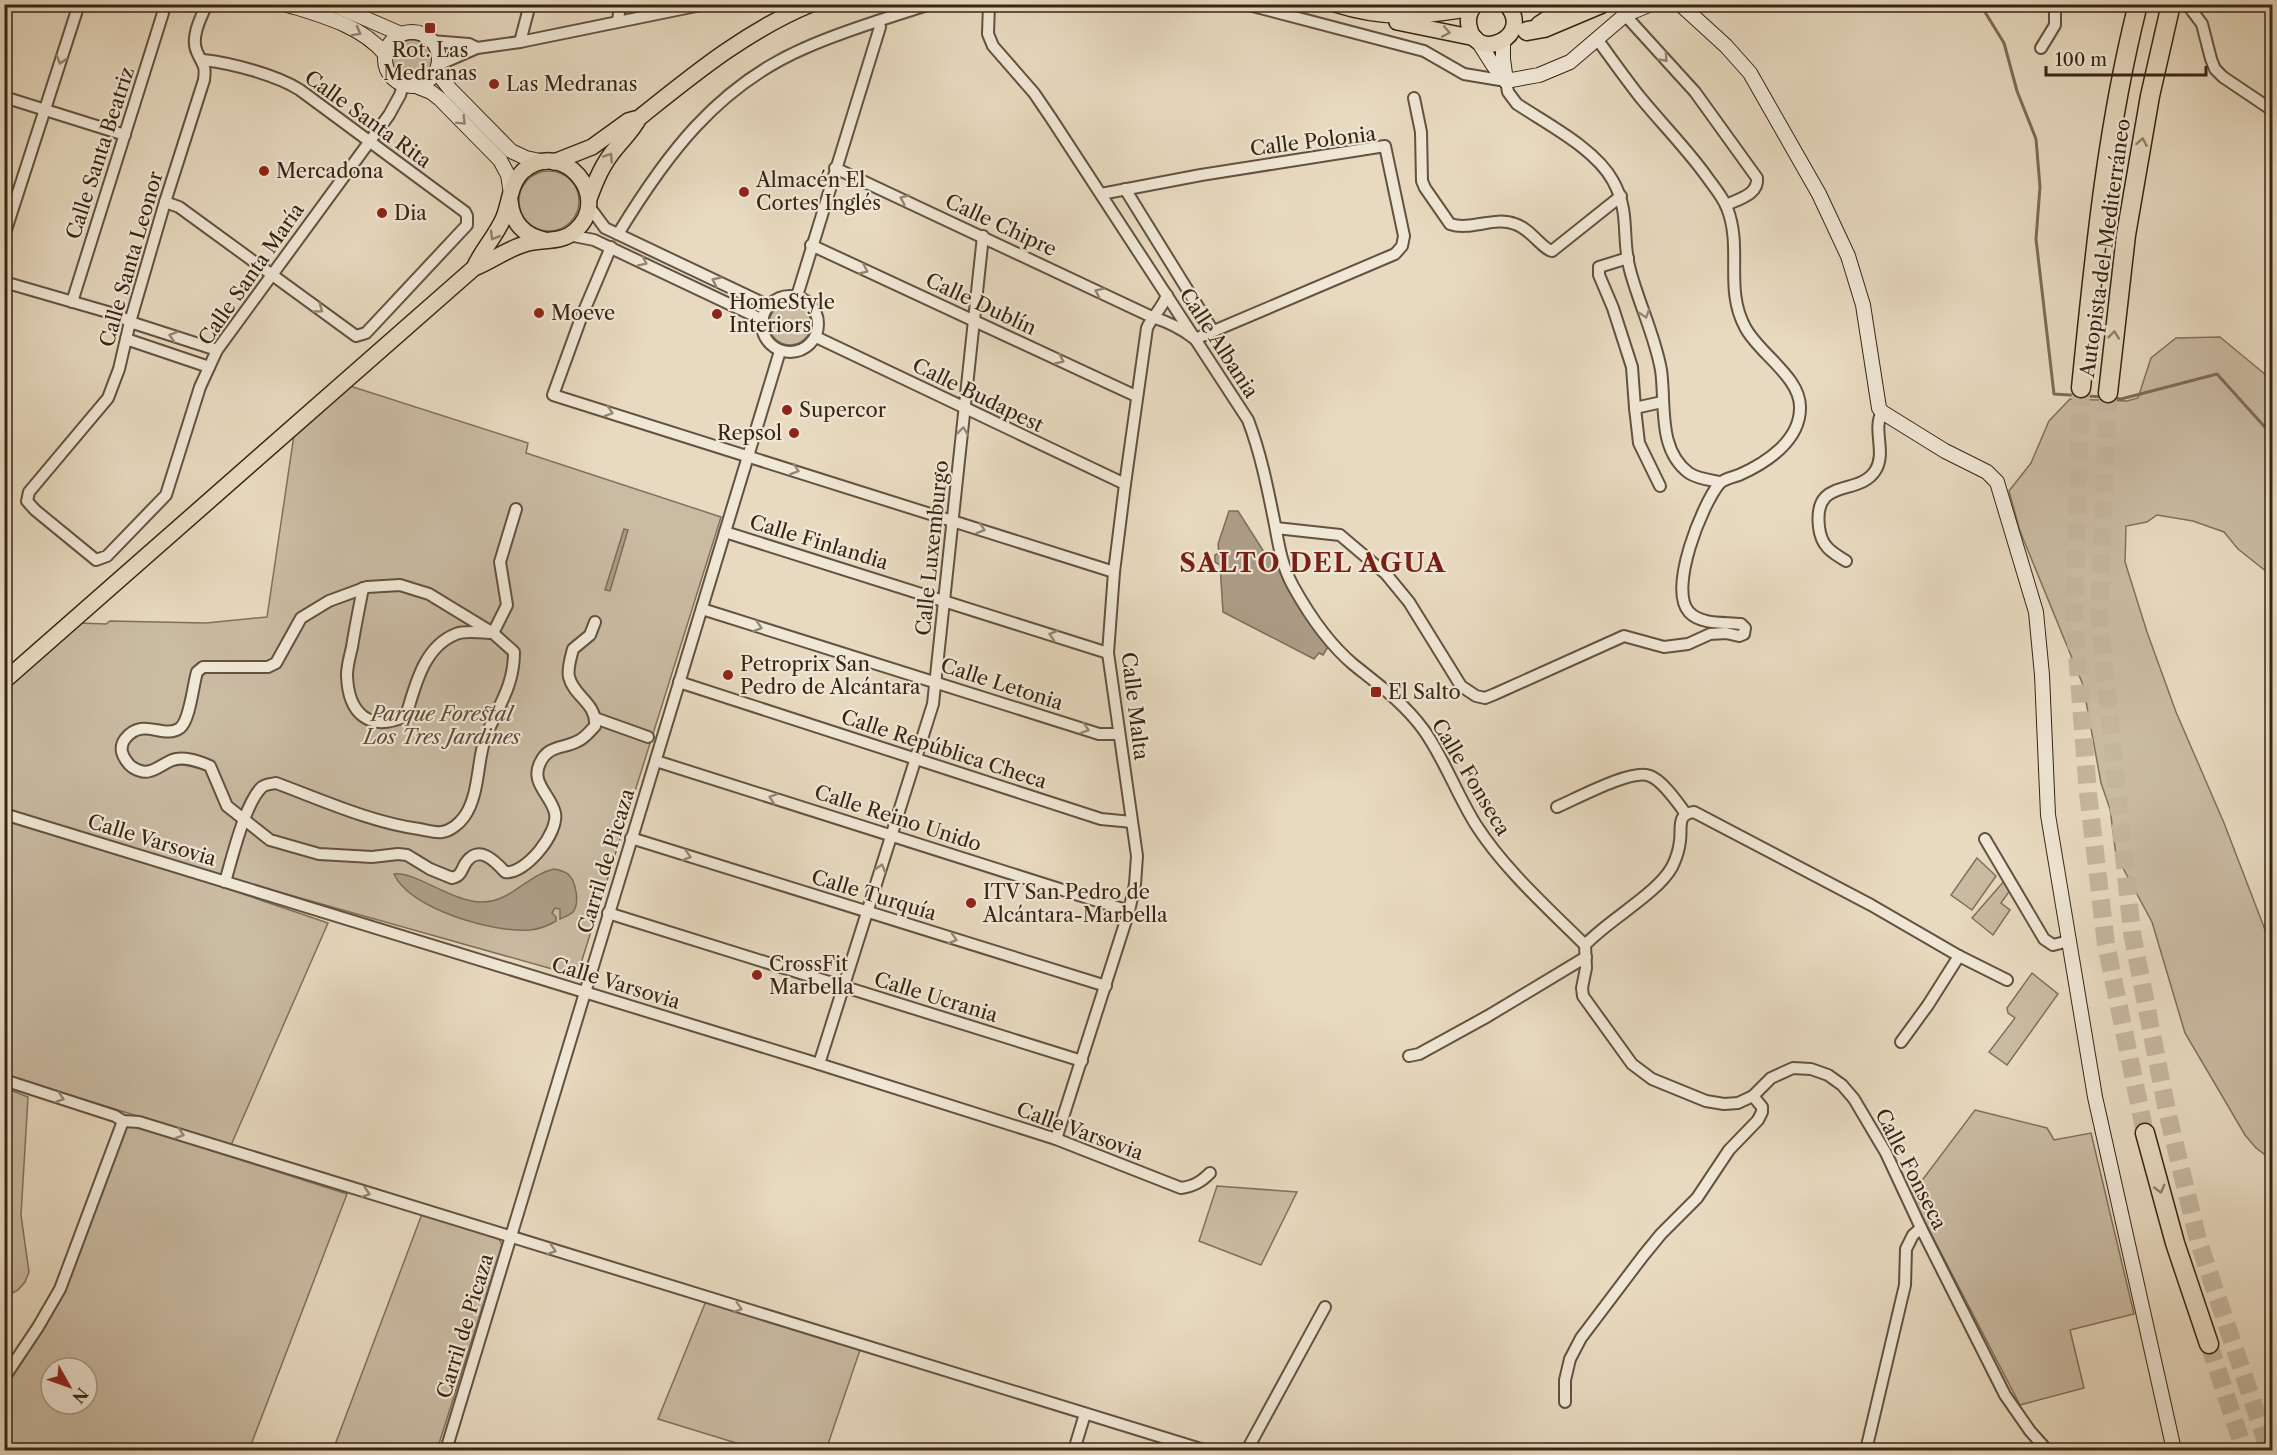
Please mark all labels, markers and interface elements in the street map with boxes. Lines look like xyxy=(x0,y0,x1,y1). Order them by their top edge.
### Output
marker: Rot. Las Medranas xyxy=(423,21,437,35)
one-way arrow xyxy=(351,25,361,37)
one-way arrow xyxy=(1441,25,1451,38)
place label: Rot. Las Medranas xyxy=(383,38,477,85)
scale bar xyxy=(2046,39,2206,77)
text: 100 m xyxy=(2055,49,2107,71)
one-way arrow xyxy=(1657,51,1668,62)
one-way arrow xyxy=(56,54,69,65)
street label: Calle Santa Beatriz xyxy=(61,64,139,242)
street label: Calle Santa Rita xyxy=(300,65,436,173)
place label: Las Medranas xyxy=(506,72,637,96)
marker: Las Medranas xyxy=(487,77,501,91)
one-way arrow xyxy=(454,114,465,125)
street label: Autopista del Mediterráneo xyxy=(2075,117,2135,380)
street label: Calle Polonia xyxy=(1249,121,1378,161)
one-way arrow xyxy=(2135,137,2147,146)
one-way arrow xyxy=(602,153,613,164)
place label: Mercadona xyxy=(276,159,384,183)
marker: Mercadona xyxy=(257,164,271,178)
street label: Calle Santa Leonor xyxy=(94,168,168,350)
place label: Almacén El Cortes Inglés xyxy=(755,168,881,215)
marker: Almacén El Cortes Inglés xyxy=(737,185,751,199)
street label: Calle Chipre xyxy=(942,189,1060,261)
one-way arrow xyxy=(899,195,910,207)
street label: Calle Santa María xyxy=(193,198,309,350)
place label: Dia xyxy=(394,201,427,225)
marker: Dia xyxy=(375,206,389,220)
one-way arrow xyxy=(490,230,501,240)
one-way arrow xyxy=(636,255,647,267)
one-way arrow xyxy=(858,262,869,274)
street label: Calle Dublín xyxy=(922,268,1041,340)
one-way arrow xyxy=(712,276,723,288)
street label: Calle Albania xyxy=(1175,284,1264,403)
one-way arrow xyxy=(1094,287,1105,299)
place label: HomeStyle Interiors xyxy=(729,290,835,337)
place label: Moeve xyxy=(551,301,615,325)
one-way arrow xyxy=(312,302,323,313)
marker: Moeve xyxy=(532,306,546,320)
marker: HomeStyle Interiors xyxy=(710,307,724,321)
one-way arrow xyxy=(1637,308,1650,319)
one-way arrow xyxy=(2108,330,2120,339)
one-way arrow xyxy=(168,331,179,343)
street label: Calle Budapest xyxy=(909,353,1047,437)
one-way arrow xyxy=(1054,353,1065,365)
place label: Supercor xyxy=(799,398,887,422)
marker: Supercor xyxy=(780,403,794,417)
one-way arrow xyxy=(603,405,614,417)
place label: Repsol xyxy=(717,421,782,445)
marker: Repsol xyxy=(787,426,801,440)
one-way arrow xyxy=(956,426,969,435)
street label: Calle Luxemburgo xyxy=(911,459,953,637)
one-way arrow xyxy=(789,463,800,476)
street label: Calle Finlandia xyxy=(747,510,892,575)
one-way arrow xyxy=(975,522,986,535)
district label: SALTO DEL AGUA xyxy=(1179,547,1447,579)
one-way arrow xyxy=(752,619,763,632)
one-way arrow xyxy=(1048,630,1059,643)
street label: Calle Malta xyxy=(1116,651,1154,762)
place label: Petroprix San Pedro de Alcántara xyxy=(740,652,921,699)
street label: Calle Letonia xyxy=(938,653,1067,715)
marker: Petroprix San Pedro de Alcántara xyxy=(721,668,735,682)
place label: El Salto xyxy=(1388,680,1461,704)
marker: El Salto xyxy=(1369,685,1383,699)
park label: Parque Forestal Los Tres Jardines xyxy=(361,702,521,749)
street label: Calle República Checa xyxy=(838,704,1050,794)
street label: Calle Fonseca xyxy=(1427,714,1516,840)
one-way arrow xyxy=(1079,722,1090,734)
street label: Calle Reino Unido xyxy=(811,780,985,856)
street label: Carril de Picaza xyxy=(573,785,640,936)
one-way arrow xyxy=(768,793,779,805)
street label: Calle Varsovia xyxy=(85,809,220,871)
one-way arrow xyxy=(681,848,692,861)
one-way arrow xyxy=(874,863,886,874)
street label: Calle Turquía xyxy=(808,865,940,926)
place label: ITV San Pedro de Alcántara-Marbella xyxy=(982,880,1168,927)
marker: ITV San Pedro de Alcántara-Marbella xyxy=(964,896,978,910)
one-way arrow xyxy=(947,931,958,944)
street label: Calle Varsovia xyxy=(549,952,684,1014)
place label: CrossFit Marbella xyxy=(769,952,854,999)
street label: Calle Ucrania xyxy=(871,967,1001,1027)
marker: CrossFit Marbella xyxy=(750,968,764,982)
one-way arrow xyxy=(54,1091,65,1103)
street label: Calle Varsovia xyxy=(1013,1097,1147,1165)
street label: Calle Fonseca xyxy=(1870,1105,1952,1234)
one-way arrow xyxy=(174,1127,185,1140)
one-way arrow xyxy=(2153,1183,2165,1194)
one-way arrow xyxy=(360,1186,371,1198)
one-way arrow xyxy=(546,1243,557,1256)
street label: Carril de Picaza xyxy=(432,1250,499,1401)
one-way arrow xyxy=(732,1301,743,1313)
north arrow xyxy=(39,1356,99,1416)
text: N xyxy=(68,1384,93,1407)

